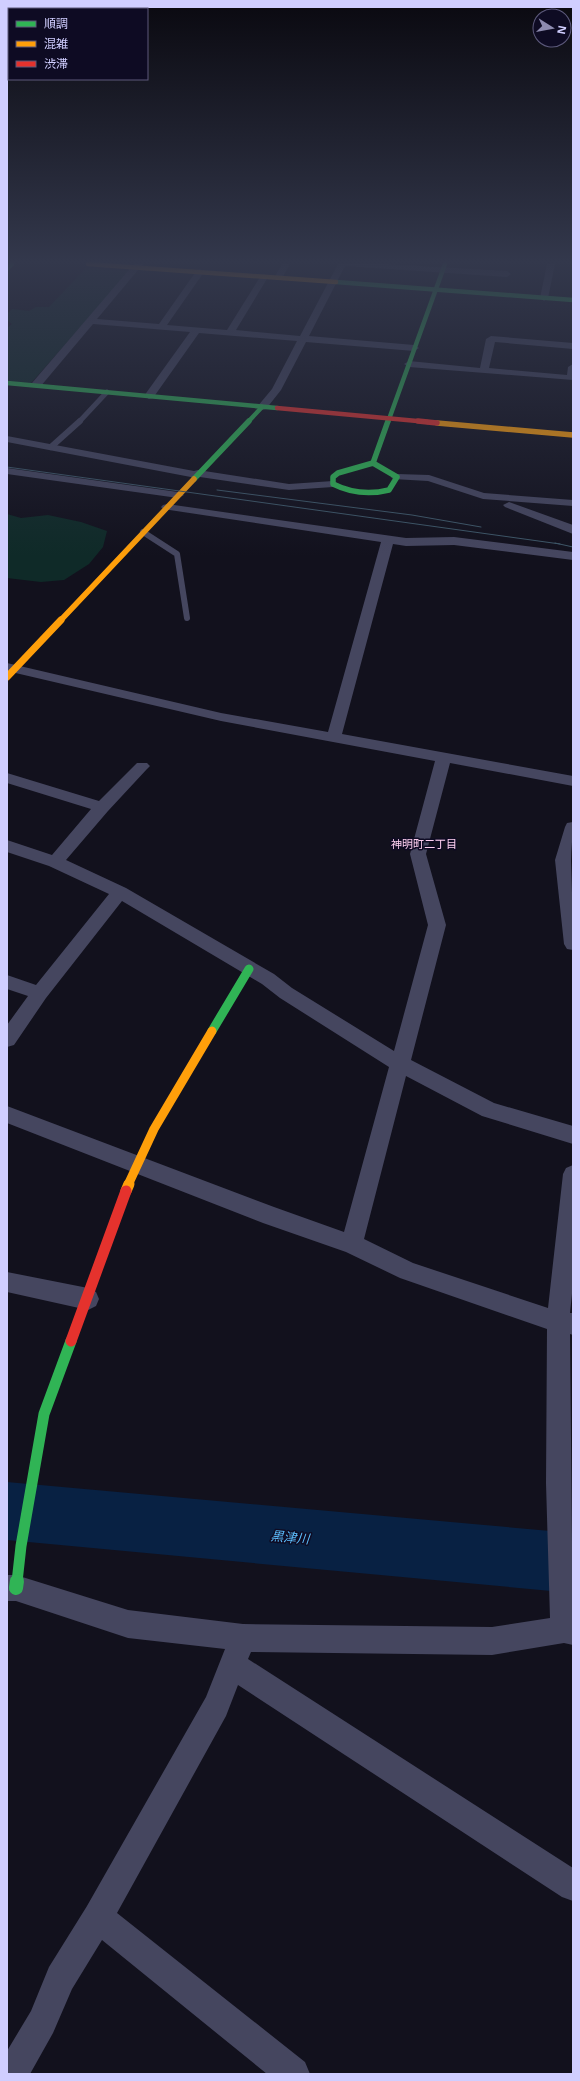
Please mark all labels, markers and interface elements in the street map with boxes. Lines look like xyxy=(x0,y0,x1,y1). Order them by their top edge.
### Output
legend xyxy=(8,8,148,80)
north arrow xyxy=(532,8,572,48)
text: 順調 xyxy=(44,15,68,32)
text: N xyxy=(554,24,571,36)
text: 混雑 xyxy=(44,35,68,52)
text: 渋滞 xyxy=(44,55,68,72)
district label: 神明町二丁目 xyxy=(391,836,457,851)
water label: 黒津川 xyxy=(270,1526,312,1548)

